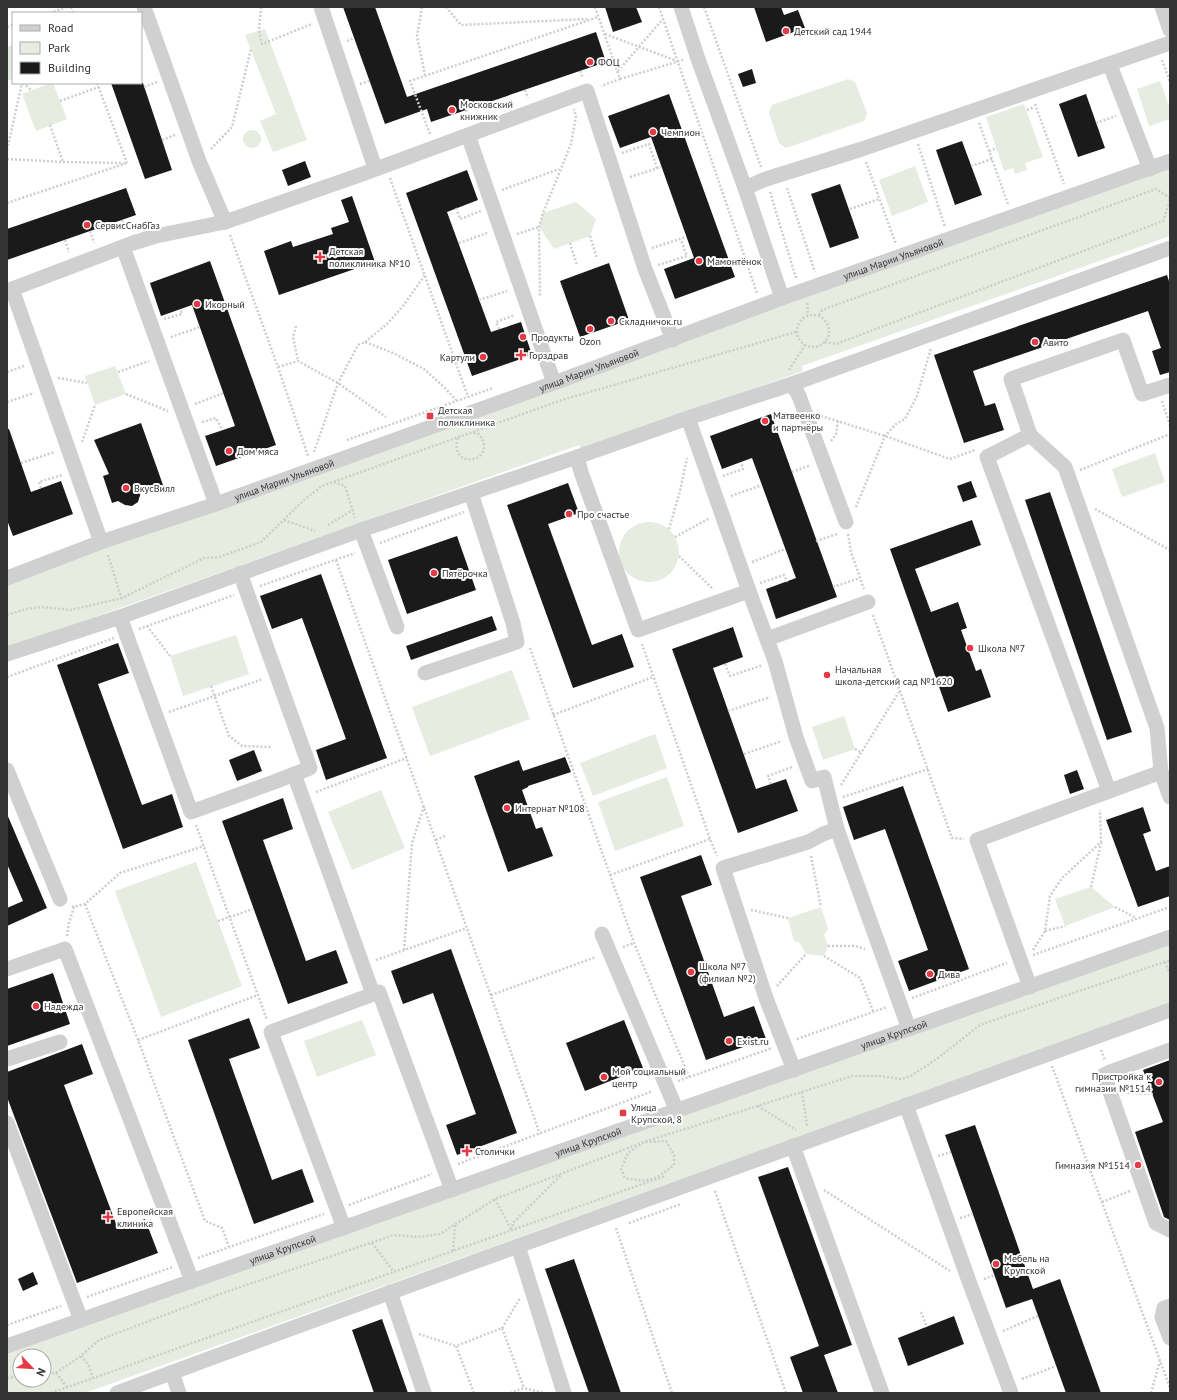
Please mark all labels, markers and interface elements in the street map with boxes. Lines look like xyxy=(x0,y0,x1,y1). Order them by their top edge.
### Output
legend xyxy=(12,12,142,84)
text: Road xyxy=(48,20,73,35)
place label: Детский сад 1944 xyxy=(794,25,872,38)
marker: Детский сад 1944 xyxy=(781,26,791,36)
text: Park xyxy=(48,40,70,55)
place label: ФОЦ xyxy=(598,56,620,69)
marker: ФОЦ xyxy=(585,57,595,67)
text: Building xyxy=(48,60,91,75)
place label: Московский книжник xyxy=(460,98,513,123)
marker: Московский книжник xyxy=(447,105,457,115)
place label: Чемпион xyxy=(661,126,700,139)
marker: Чемпион xyxy=(648,127,658,137)
place label: СервисСнабГаз xyxy=(95,219,160,232)
marker: СервисСнабГаз xyxy=(82,220,92,230)
street label: улица Марии Ульяновой xyxy=(841,236,945,283)
place label: Детская поликлиника №10 xyxy=(329,245,411,270)
marker: Детская поликлиника №10 xyxy=(314,251,326,263)
place label: Мамонтёнок xyxy=(707,255,762,268)
marker: Мамонтёнок xyxy=(694,256,704,266)
place label: Икорный xyxy=(205,298,245,311)
marker: Икорный xyxy=(192,299,202,309)
place label: Складничок.ru xyxy=(619,315,682,328)
marker: Складничок.ru xyxy=(606,316,616,326)
marker: Ozon xyxy=(585,324,595,334)
place label: Продукты xyxy=(531,331,574,344)
marker: Продукты xyxy=(518,332,528,342)
place label: Ozon xyxy=(579,335,601,348)
place label: Авито xyxy=(1043,336,1068,349)
marker: Авито xyxy=(1030,337,1040,347)
street label: улица Марии Ульяновой xyxy=(537,346,641,395)
place label: Горздрав xyxy=(529,349,568,362)
marker: Горздрав xyxy=(516,350,526,360)
place label: Картули xyxy=(440,351,475,364)
marker: Картули xyxy=(478,352,488,362)
place label: Детская поликлиника xyxy=(438,404,495,429)
place label: Матвеенко и партнёры xyxy=(773,409,823,434)
marker: Детская поликлиника xyxy=(425,411,435,421)
marker: Матвеенко и партнёры xyxy=(760,416,770,426)
place label: Дом мяса xyxy=(237,445,279,458)
marker: Дом мяса xyxy=(224,446,234,456)
street label: улица Марии Ульяновой xyxy=(232,456,336,504)
place label: ВкусВилл xyxy=(134,482,175,495)
marker: ВкусВилл xyxy=(121,483,131,493)
place label: Про счастье xyxy=(577,508,629,521)
marker: Про счастье xyxy=(564,509,574,519)
place label: Пятёрочка xyxy=(442,567,488,580)
marker: Пятёрочка xyxy=(429,568,439,578)
place label: Школа №7 xyxy=(978,642,1025,655)
marker: Школа №7 xyxy=(965,643,975,653)
place label: Начальная школа-детский сад №1620 xyxy=(835,663,953,688)
marker: Начальная школа-детский сад №1620 xyxy=(822,670,832,680)
place label: Интернат №108 xyxy=(515,802,585,815)
marker: Интернат №108 xyxy=(502,803,512,813)
place label: Школа №7 (филиал №2) xyxy=(699,960,756,985)
marker: Школа №7 (филиал №2) xyxy=(686,967,696,977)
place label: Дива xyxy=(938,968,960,981)
marker: Дива xyxy=(925,969,935,979)
place label: Надежда xyxy=(44,1000,83,1013)
marker: Надежда xyxy=(31,1001,41,1011)
street label: улица Крупской xyxy=(859,1017,929,1052)
place label: Exist.ru xyxy=(737,1035,769,1048)
marker: Exist.ru xyxy=(724,1036,734,1046)
place label: Мой социальный центр xyxy=(612,1065,686,1090)
place label: Пристройка к гимназии №1514 xyxy=(1075,1070,1152,1095)
marker: Мой социальный центр xyxy=(599,1072,609,1082)
marker: Пристройка к гимназии №1514 xyxy=(1154,1077,1164,1087)
place label: Улица Крупской, 8 xyxy=(631,1101,682,1126)
marker: Улица Крупской, 8 xyxy=(618,1108,628,1118)
street label: улица Крупской xyxy=(553,1124,623,1160)
place label: Столички xyxy=(475,1145,515,1158)
marker: Столички xyxy=(462,1146,472,1156)
place label: Гимназия №1514 xyxy=(1055,1159,1131,1172)
marker: Гимназия №1514 xyxy=(1133,1160,1143,1170)
place label: Европейская клиника xyxy=(117,1205,173,1230)
marker: Европейская клиника xyxy=(102,1211,114,1223)
street label: улица Крупской xyxy=(248,1232,318,1267)
place label: Мебель на Крупской xyxy=(1004,1252,1050,1277)
marker: Мебель на Крупской xyxy=(991,1259,1001,1269)
north arrow xyxy=(12,1348,52,1388)
text: N xyxy=(33,1366,49,1378)

